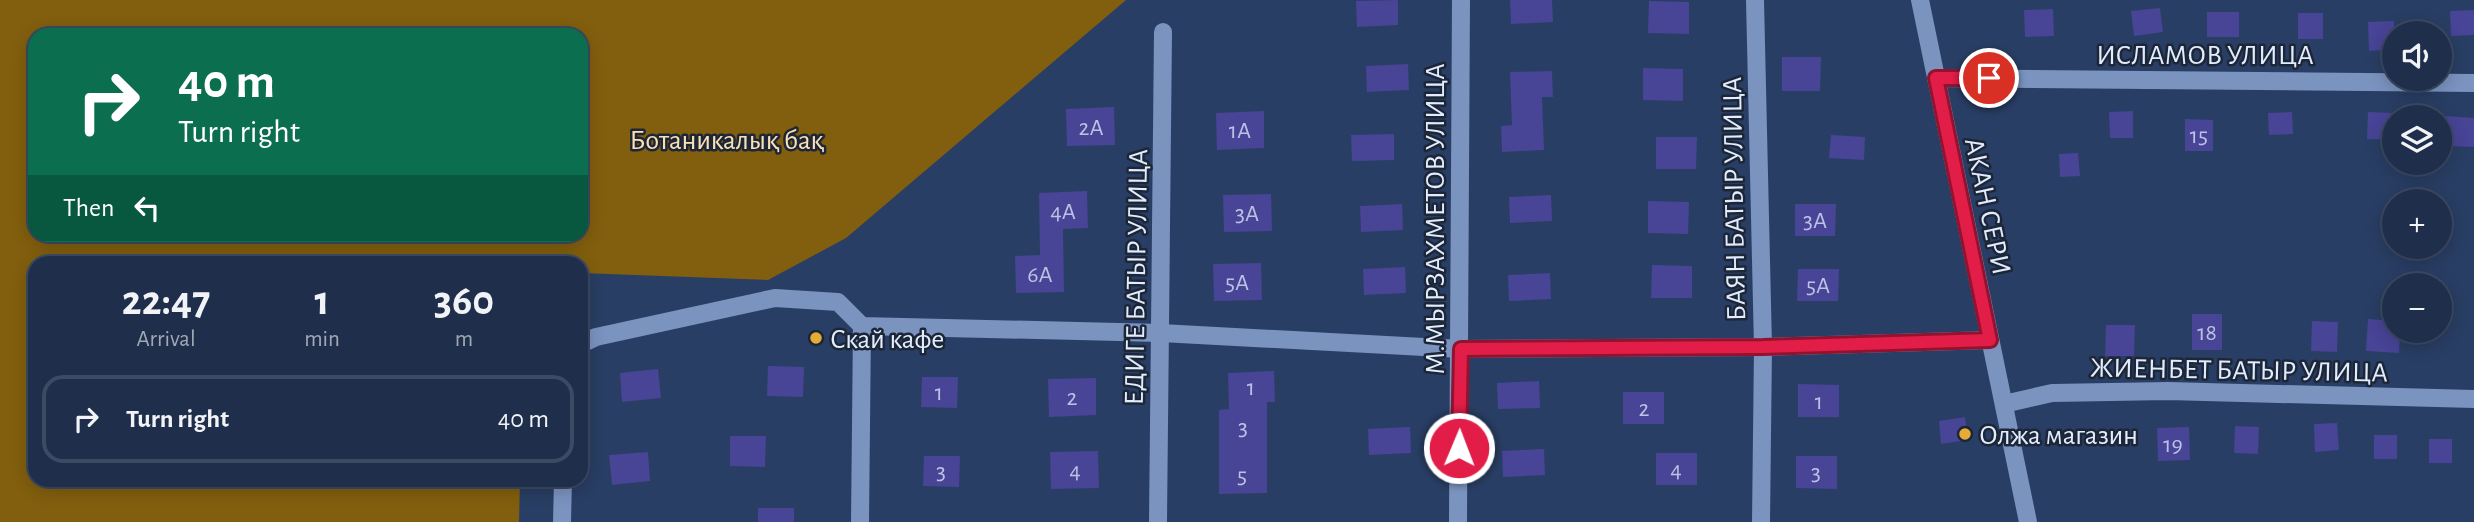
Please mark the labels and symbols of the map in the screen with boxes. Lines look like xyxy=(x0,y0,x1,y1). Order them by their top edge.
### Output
street label: ИСЛАМОВ УЛИЦА xyxy=(2096,42,2314,70)
pin xyxy=(1959,48,2019,108)
street label: М.МЫРЗАХМЕТОВ УЛИЦА xyxy=(1422,63,1450,375)
street label: БАЯН БАТЫР УЛИЦА xyxy=(1719,77,1751,321)
house number: 2А xyxy=(1078,116,1104,140)
house number: 1А xyxy=(1229,119,1251,143)
house number: 15 xyxy=(2190,124,2208,148)
park label: Ботаникалық бақ xyxy=(630,127,825,155)
street label: АКАН СЕРИ xyxy=(1959,136,2015,277)
street label: ЕДИГЕ БАТЫР УЛИЦА xyxy=(1121,149,1153,406)
house number: 4А xyxy=(1050,200,1076,224)
house number: 3А xyxy=(1235,202,1259,226)
house number: 3А xyxy=(1803,209,1827,233)
house number: 6А xyxy=(1027,263,1053,287)
house number: 5А xyxy=(1225,271,1249,295)
house number: 5А xyxy=(1806,274,1830,298)
house number: 18 xyxy=(2197,321,2217,345)
place label: Скай кафе xyxy=(830,326,944,354)
marker: Скай кафе xyxy=(808,330,824,346)
street label: ЖИЕНБЕТ БАТЫР УЛИЦА xyxy=(2090,354,2388,388)
house number: 1 xyxy=(1247,376,1255,400)
house number: 1 xyxy=(935,381,943,405)
house number: 2 xyxy=(1067,386,1078,410)
house number: 1 xyxy=(1815,390,1823,414)
house number: 2 xyxy=(1639,397,1650,421)
position arrow xyxy=(1422,411,1496,485)
house number: 3 xyxy=(1238,416,1248,440)
place label: Олжа магазин xyxy=(1979,422,2138,450)
marker: Олжа магазин xyxy=(1957,426,1973,442)
house number: 19 xyxy=(2163,433,2183,457)
house number: 4 xyxy=(1670,458,1682,482)
house number: 4 xyxy=(1069,459,1081,483)
house number: 3 xyxy=(936,460,946,484)
house number: 3 xyxy=(1811,461,1821,485)
house number: 5 xyxy=(1237,464,1247,488)

